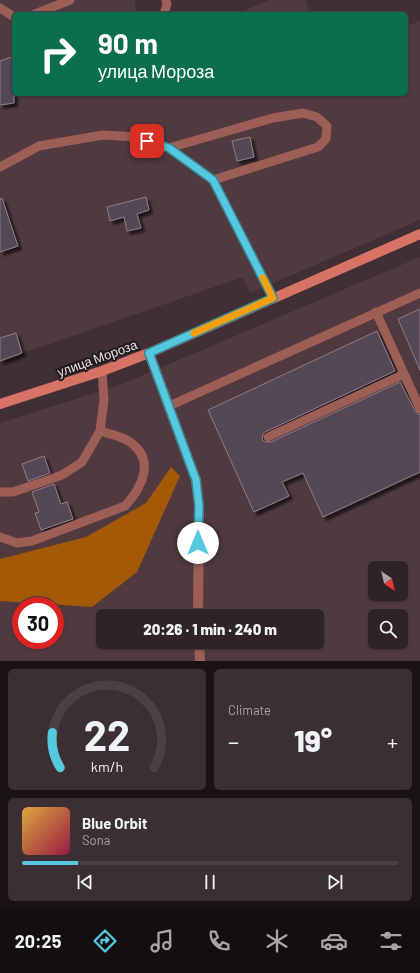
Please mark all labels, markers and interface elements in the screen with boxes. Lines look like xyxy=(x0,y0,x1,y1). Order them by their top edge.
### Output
text: 90 m xyxy=(98,26,158,60)
icon: right xyxy=(32,28,84,80)
text: улица Мороза xyxy=(98,60,214,82)
pin xyxy=(130,124,164,158)
icon: arrive xyxy=(136,130,158,152)
street label: улица Мороза xyxy=(55,336,140,380)
position arrow xyxy=(177,522,219,564)
north arrow xyxy=(368,561,408,601)
map controls xyxy=(368,561,408,649)
speed limit sign: 30 xyxy=(12,597,64,649)
button: search xyxy=(368,609,408,649)
text: 20:26 · 1 min · 240 m xyxy=(143,620,277,638)
text: Climate xyxy=(228,702,271,718)
text: 22 xyxy=(84,708,130,758)
text: 19° xyxy=(294,722,332,758)
text: − xyxy=(228,728,239,754)
text: + xyxy=(387,728,398,754)
text: km/h xyxy=(91,757,123,774)
text: Blue Orbit xyxy=(82,814,147,832)
text: Sona xyxy=(82,832,110,848)
icon: previous xyxy=(74,871,96,893)
icon: pause xyxy=(199,871,221,893)
icon: next xyxy=(324,871,346,893)
icon: directions xyxy=(91,927,119,955)
icon: music xyxy=(148,927,176,955)
icon: phone xyxy=(205,927,233,955)
icon: climate xyxy=(263,927,291,955)
icon: car xyxy=(320,927,348,955)
icon: filters xyxy=(377,927,405,955)
text: 20:25 xyxy=(15,930,61,952)

